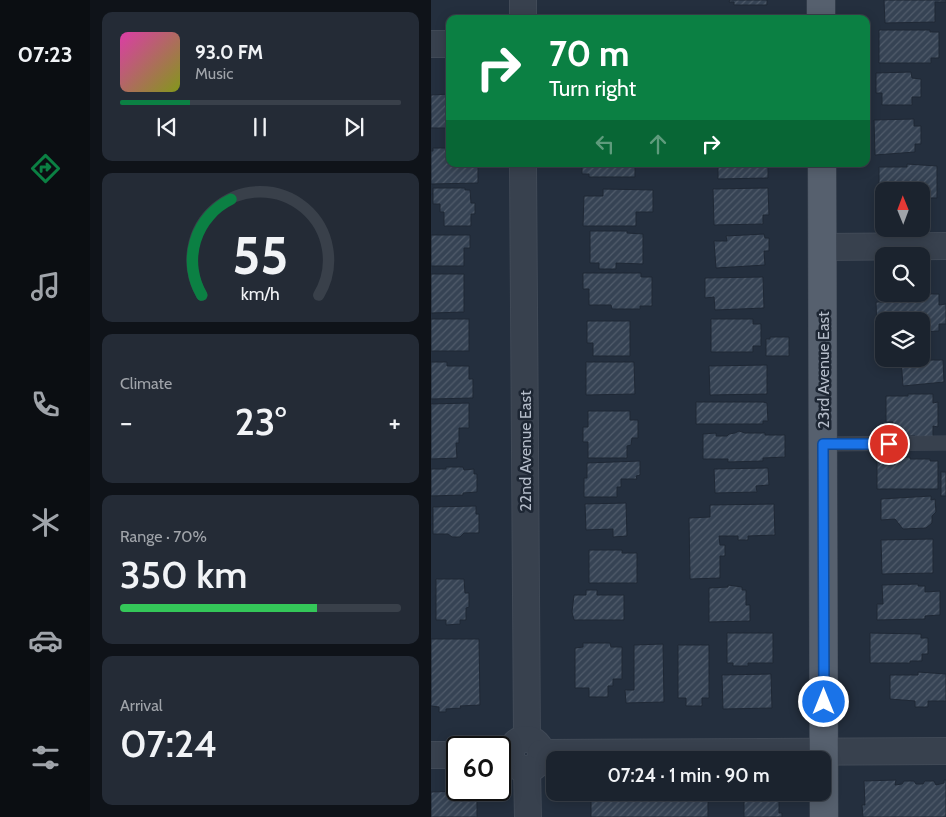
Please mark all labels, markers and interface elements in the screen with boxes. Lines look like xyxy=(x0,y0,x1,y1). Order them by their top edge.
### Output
text: 70 m xyxy=(549,32,630,75)
icon: right xyxy=(466,35,531,100)
text: 07:23 xyxy=(17,41,73,68)
text: 93.0 FM xyxy=(195,41,263,64)
text: Music xyxy=(195,64,233,83)
text: Turn right xyxy=(549,75,636,102)
icon: previous xyxy=(153,113,181,141)
icon: pause xyxy=(246,113,274,141)
icon: next xyxy=(340,113,368,141)
icon: left xyxy=(591,130,619,158)
icon: ahead xyxy=(644,130,672,158)
icon: right xyxy=(697,130,725,158)
icon: directions xyxy=(28,151,63,186)
north arrow xyxy=(875,182,930,238)
map controls xyxy=(875,182,930,367)
text: 55 xyxy=(233,224,288,287)
button: search xyxy=(875,247,930,302)
icon: music xyxy=(28,269,63,304)
text: km/h xyxy=(241,283,280,304)
street label: 23rd Avenue East xyxy=(814,311,833,429)
button: layers xyxy=(875,312,930,367)
text: Climate xyxy=(120,374,172,393)
icon: phone xyxy=(28,387,63,422)
street label: 22nd Avenue East xyxy=(516,390,535,512)
text: 23° xyxy=(235,398,286,445)
text: − xyxy=(120,405,132,439)
text: + xyxy=(389,405,401,439)
pin xyxy=(868,423,910,465)
icon: arrive xyxy=(875,430,903,458)
icon: climate xyxy=(28,505,63,540)
text: Range · 70% xyxy=(120,527,207,546)
text: 350 km xyxy=(120,551,247,598)
icon: car xyxy=(28,623,63,658)
position arrow xyxy=(797,675,849,727)
text: Arrival xyxy=(120,696,163,715)
text: 07:24 xyxy=(120,720,217,767)
speed limit sign: 60 xyxy=(446,736,511,801)
icon: filters xyxy=(28,740,63,775)
text: 07:24 · 1 min · 90 m xyxy=(608,764,769,787)

